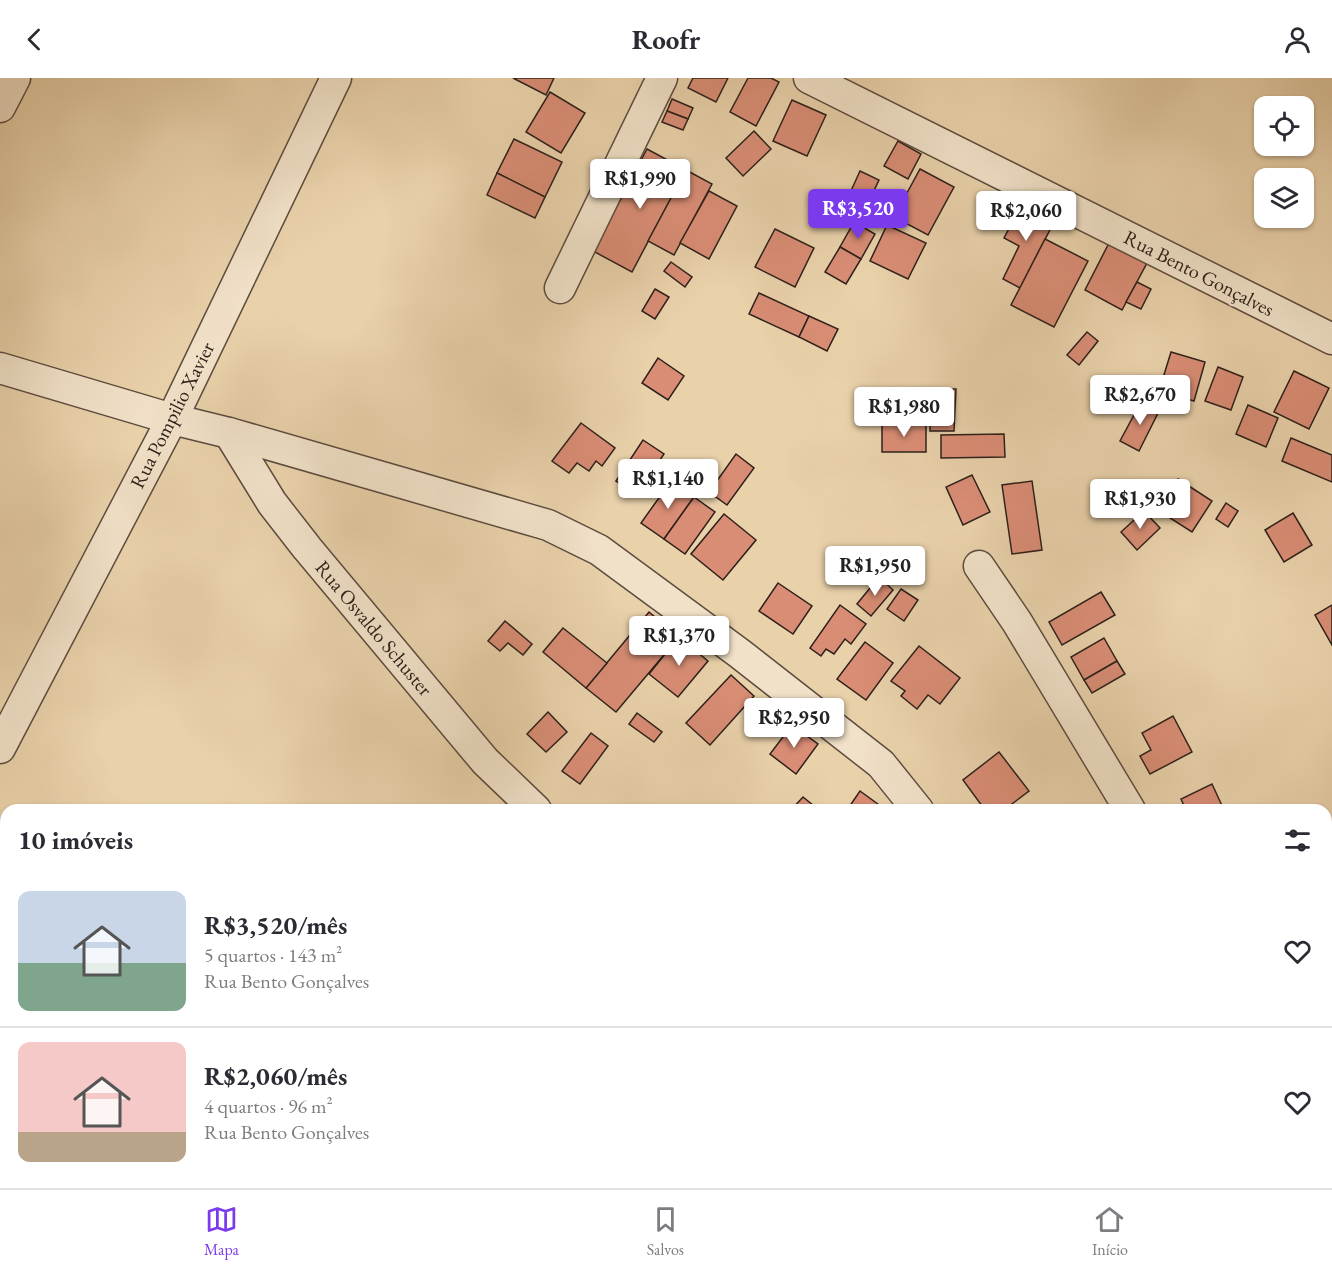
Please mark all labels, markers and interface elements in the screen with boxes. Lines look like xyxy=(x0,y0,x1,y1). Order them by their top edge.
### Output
text: Roofr xyxy=(632,22,700,57)
icon: back xyxy=(18,23,51,56)
icon: person xyxy=(1281,23,1314,56)
map controls xyxy=(1254,96,1314,228)
button: locate xyxy=(1254,96,1314,156)
pin: R$1,990 xyxy=(585,159,695,210)
text: R$1,990 xyxy=(604,165,676,191)
button: layers xyxy=(1254,168,1314,228)
pin: R$3,520 xyxy=(803,189,913,240)
pin: R$2,060 xyxy=(971,191,1081,242)
text: R$3,520 xyxy=(822,195,894,221)
text: R$2,060 xyxy=(990,197,1062,223)
street label: Rua Bento Gonçalves xyxy=(1119,224,1279,322)
street label: Rua Pompilio Xavier xyxy=(124,337,220,493)
pin: R$2,670 xyxy=(1085,375,1195,426)
text: R$2,670 xyxy=(1104,381,1176,407)
pin: R$1,980 xyxy=(849,387,959,438)
text: R$1,980 xyxy=(868,393,940,419)
pin: R$1,140 xyxy=(613,459,723,510)
text: R$1,140 xyxy=(632,465,704,491)
pin: R$1,930 xyxy=(1085,479,1195,530)
text: R$1,930 xyxy=(1104,485,1176,511)
pin: R$1,950 xyxy=(820,546,930,597)
text: R$1,950 xyxy=(839,552,911,578)
street label: Rua Osvaldo Schuster xyxy=(310,555,439,701)
pin: R$1,370 xyxy=(624,616,734,667)
text: R$1,370 xyxy=(643,622,715,648)
pin: R$2,950 xyxy=(739,698,849,749)
text: R$2,950 xyxy=(758,704,830,730)
text: 10 imóveis xyxy=(18,823,133,857)
icon: filters xyxy=(1281,824,1314,857)
text: R$3,520/mês xyxy=(204,908,347,942)
icon: home xyxy=(66,915,138,987)
icon: heart xyxy=(1281,935,1314,968)
text: 5 quartos · 143 m² xyxy=(204,942,342,968)
text: Rua Bento Gonçalves xyxy=(204,968,369,994)
text: R$2,060/mês xyxy=(204,1059,347,1093)
icon: home xyxy=(66,1066,138,1138)
icon: heart xyxy=(1281,1086,1314,1119)
text: 4 quartos · 96 m² xyxy=(204,1093,333,1119)
text: Rua Bento Gonçalves xyxy=(204,1119,369,1145)
tab: Mapa xyxy=(204,1203,239,1260)
tab: Salvos xyxy=(647,1203,684,1260)
tab: Início xyxy=(1092,1203,1128,1260)

